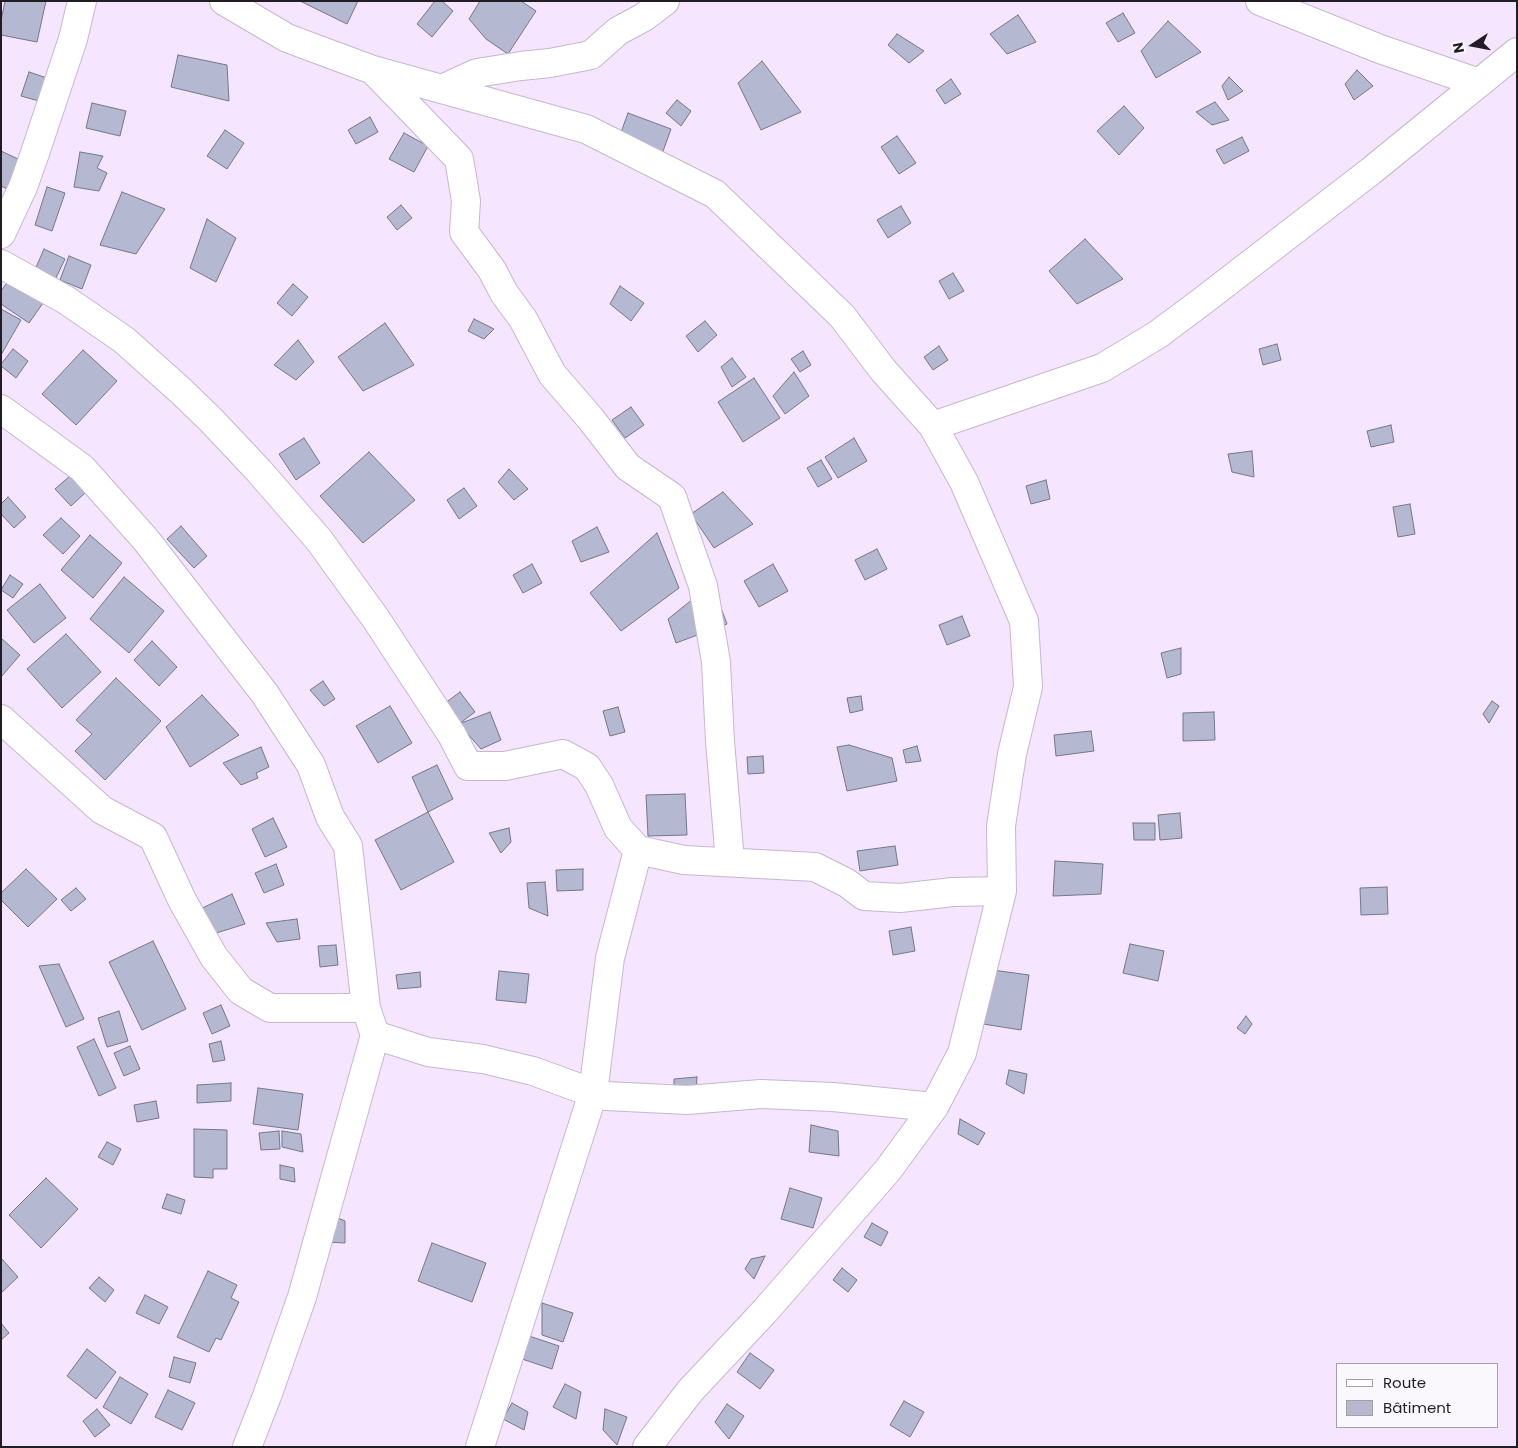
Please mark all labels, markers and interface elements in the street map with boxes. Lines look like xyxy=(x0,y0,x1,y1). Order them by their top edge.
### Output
north arrow xyxy=(1448,20,1498,70)
text: N xyxy=(1447,41,1469,55)
legend xyxy=(1336,1363,1498,1428)
text: Route xyxy=(1383,1372,1426,1393)
text: Bâtiment xyxy=(1383,1397,1451,1418)

